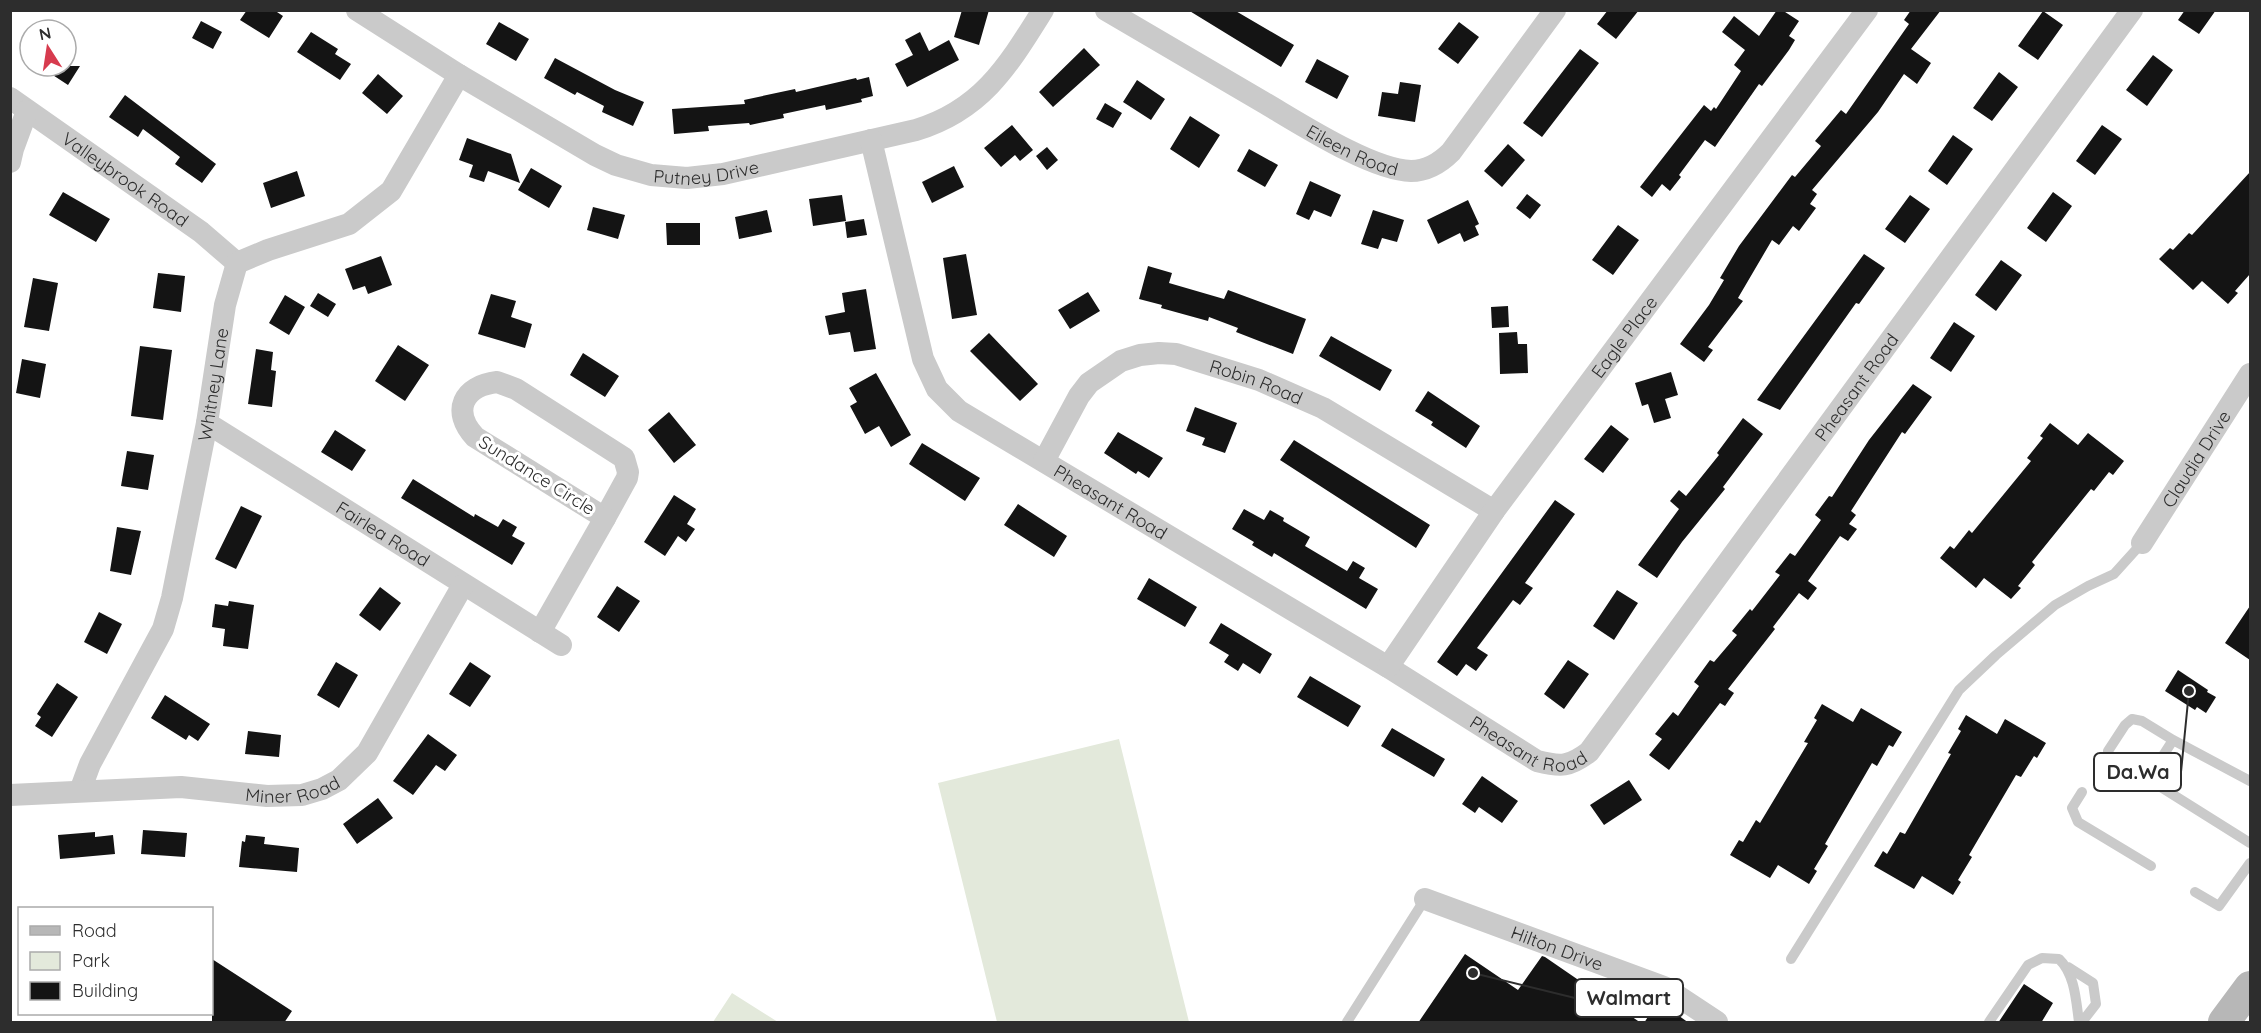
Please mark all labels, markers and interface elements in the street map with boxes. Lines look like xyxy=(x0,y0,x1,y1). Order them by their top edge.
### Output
north arrow xyxy=(18,18,78,78)
text: N xyxy=(37,22,53,44)
street label: Eileen Road xyxy=(1303,119,1401,181)
street label: Valleybrook Road xyxy=(58,127,193,231)
street label: Putney Drive xyxy=(653,155,761,190)
street label: Eagle Place xyxy=(1586,291,1662,382)
street label: Whitney Lane xyxy=(192,326,233,443)
street label: Pheasant Road xyxy=(1809,329,1903,445)
street label: Robin Road xyxy=(1207,354,1306,409)
street label: Claudia Drive xyxy=(2156,406,2235,512)
street label: Sundance Circle xyxy=(475,430,599,520)
street label: Pheasant Road xyxy=(1050,459,1171,544)
street label: Fairlea Road xyxy=(332,496,434,571)
street label: Pheasant Road xyxy=(1466,710,1591,776)
callout: Da.Wa xyxy=(2094,753,2181,791)
text: Da.Wa xyxy=(2106,759,2170,784)
street label: Miner Road xyxy=(244,770,344,808)
legend xyxy=(18,907,213,1015)
text: Road xyxy=(72,919,117,942)
street label: Hilton Drive xyxy=(1508,920,1607,975)
text: Park xyxy=(72,949,110,972)
text: Building xyxy=(72,979,138,1002)
callout: Walmart xyxy=(1575,979,1683,1017)
text: Walmart xyxy=(1587,985,1671,1010)

